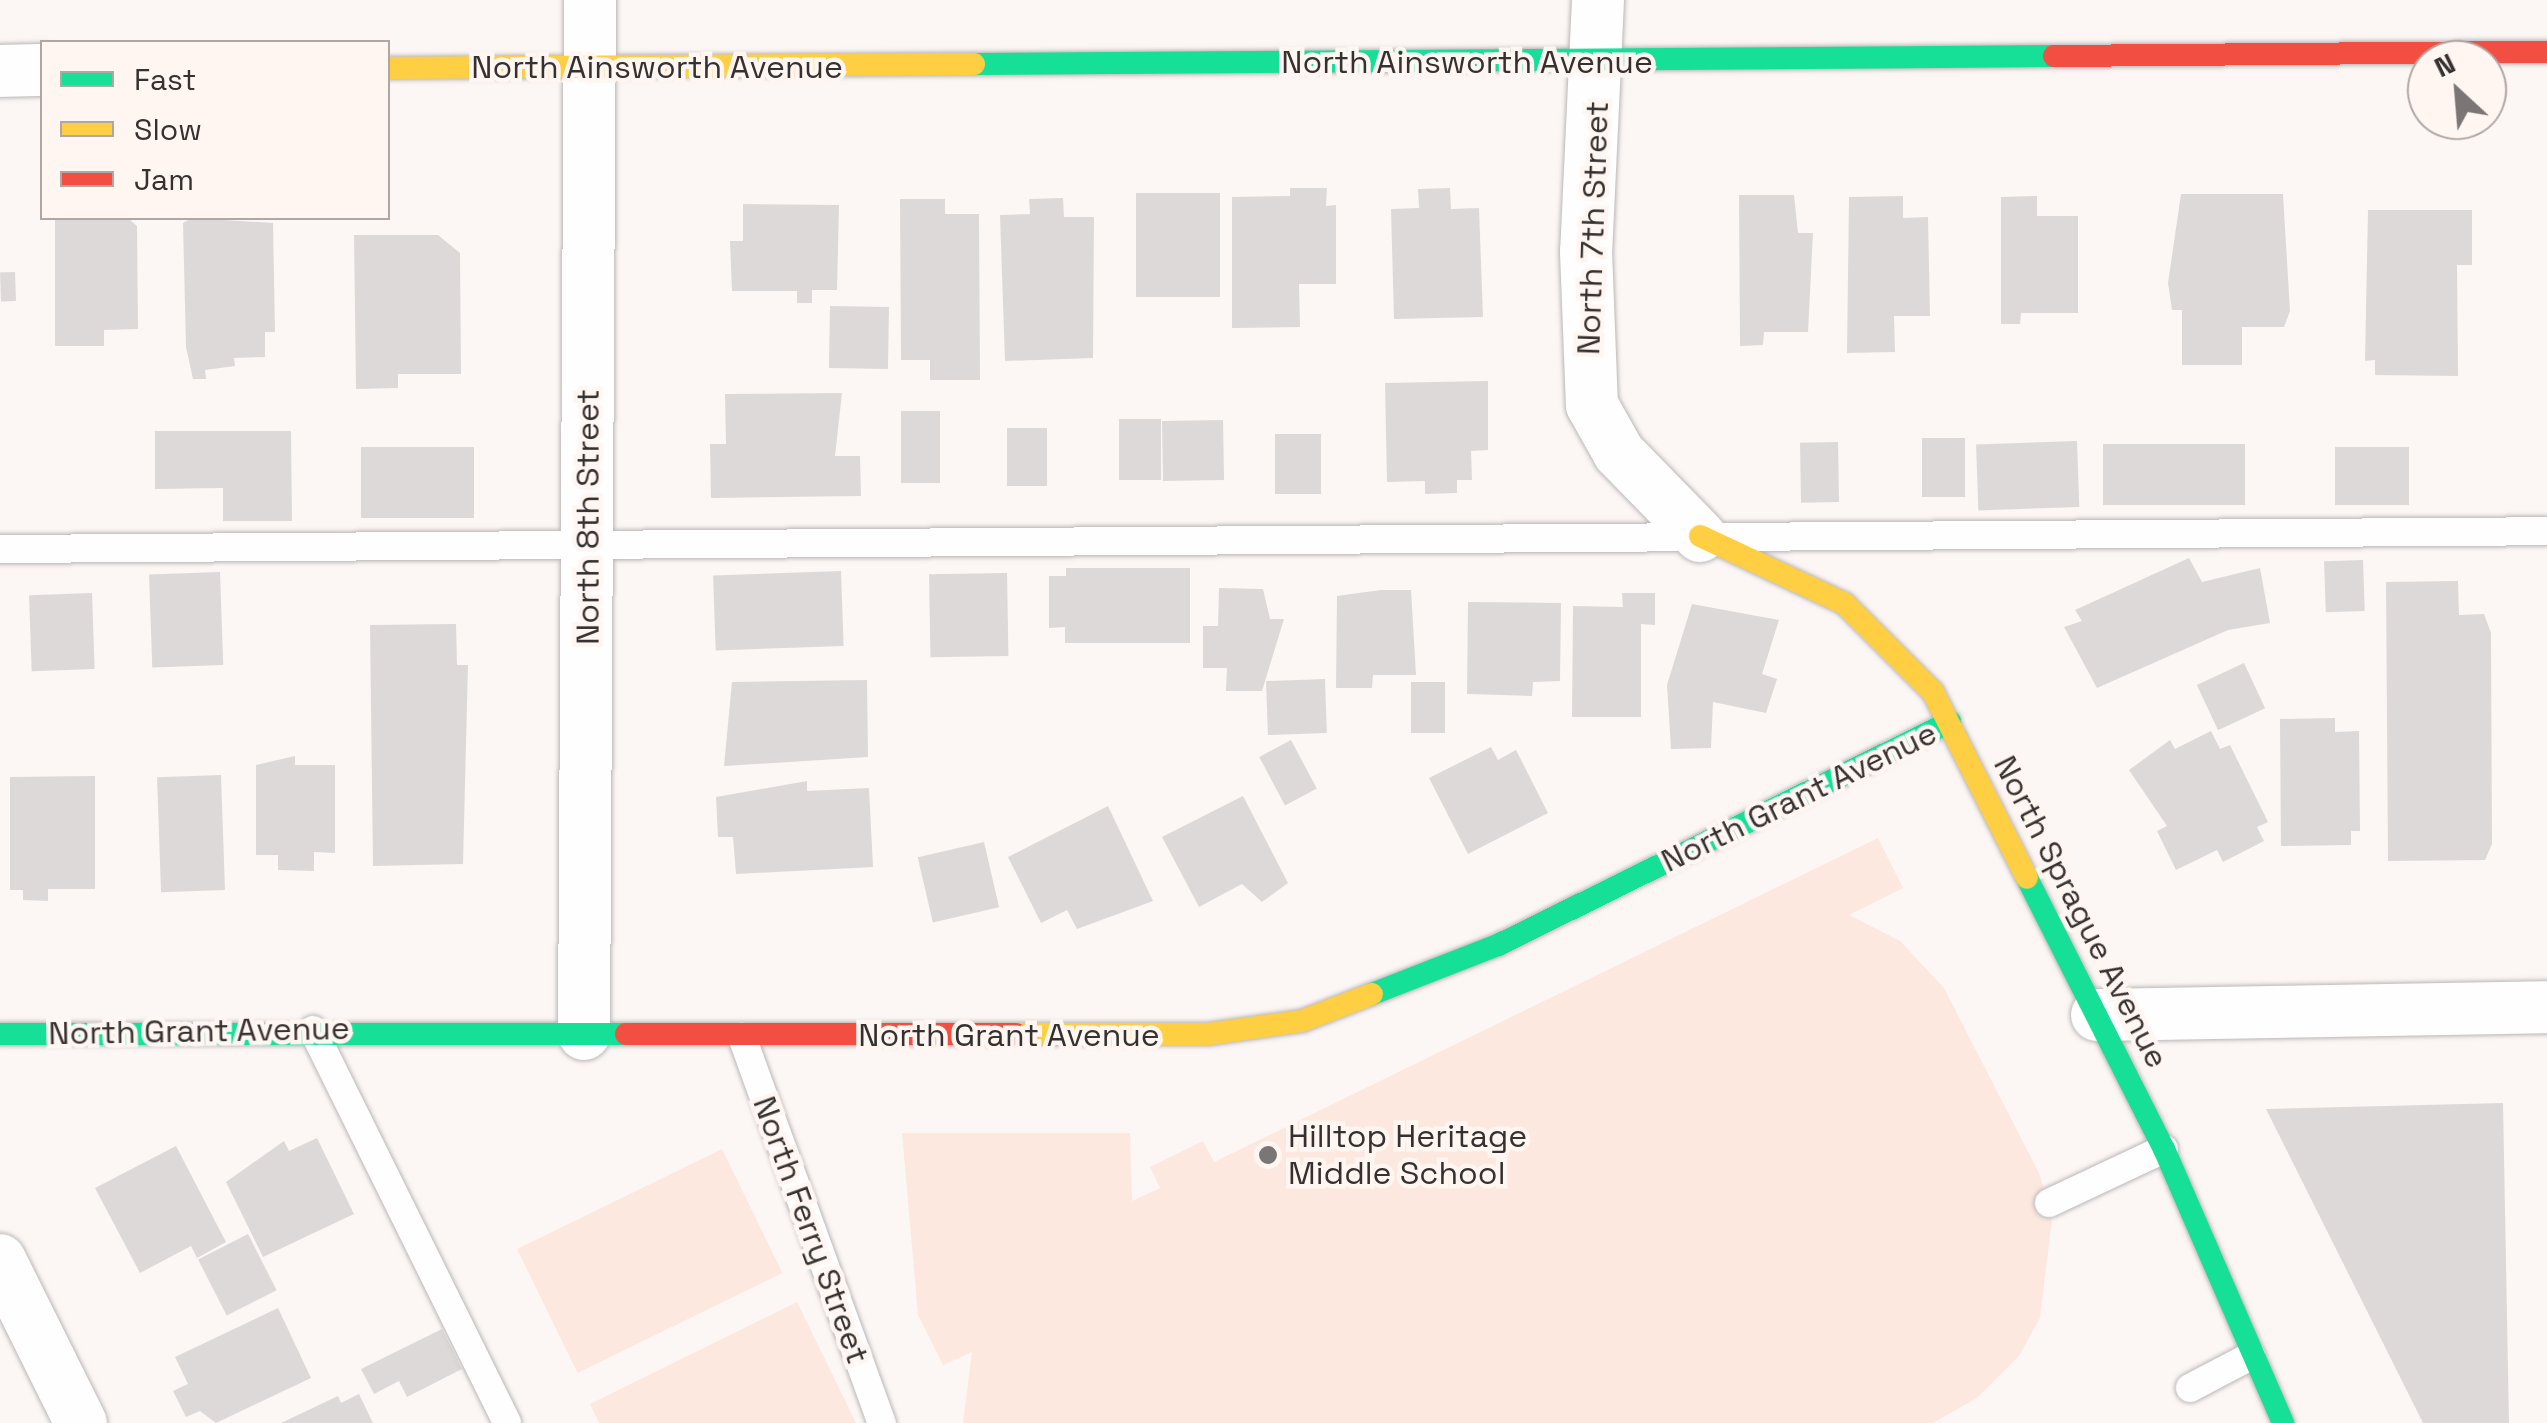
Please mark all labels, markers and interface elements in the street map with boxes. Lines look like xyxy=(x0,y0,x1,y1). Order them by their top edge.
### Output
legend xyxy=(40,40,390,220)
north arrow xyxy=(2407,40,2507,140)
street label: North Ainsworth Avenue xyxy=(1281,43,1653,81)
text: N xyxy=(2428,45,2461,85)
street label: North Ainsworth Avenue xyxy=(471,48,843,86)
text: Fast xyxy=(134,60,196,99)
street label: North 7th Street xyxy=(1569,100,1617,356)
text: Slow xyxy=(134,110,202,149)
text: Jam xyxy=(134,160,194,199)
street label: North 8th Street xyxy=(569,389,607,645)
street label: North Grant Avenue xyxy=(1655,714,1943,880)
street label: North Sprague Avenue xyxy=(1985,749,2177,1075)
street label: North Grant Avenue xyxy=(48,1009,350,1053)
street label: North Grant Avenue xyxy=(858,1016,1160,1054)
street label: North Ferry Street xyxy=(745,1091,877,1369)
place label: Hilltop Heritage Middle School xyxy=(1288,1118,1527,1193)
marker: Hilltop Heritage Middle School xyxy=(1257,1144,1279,1166)

